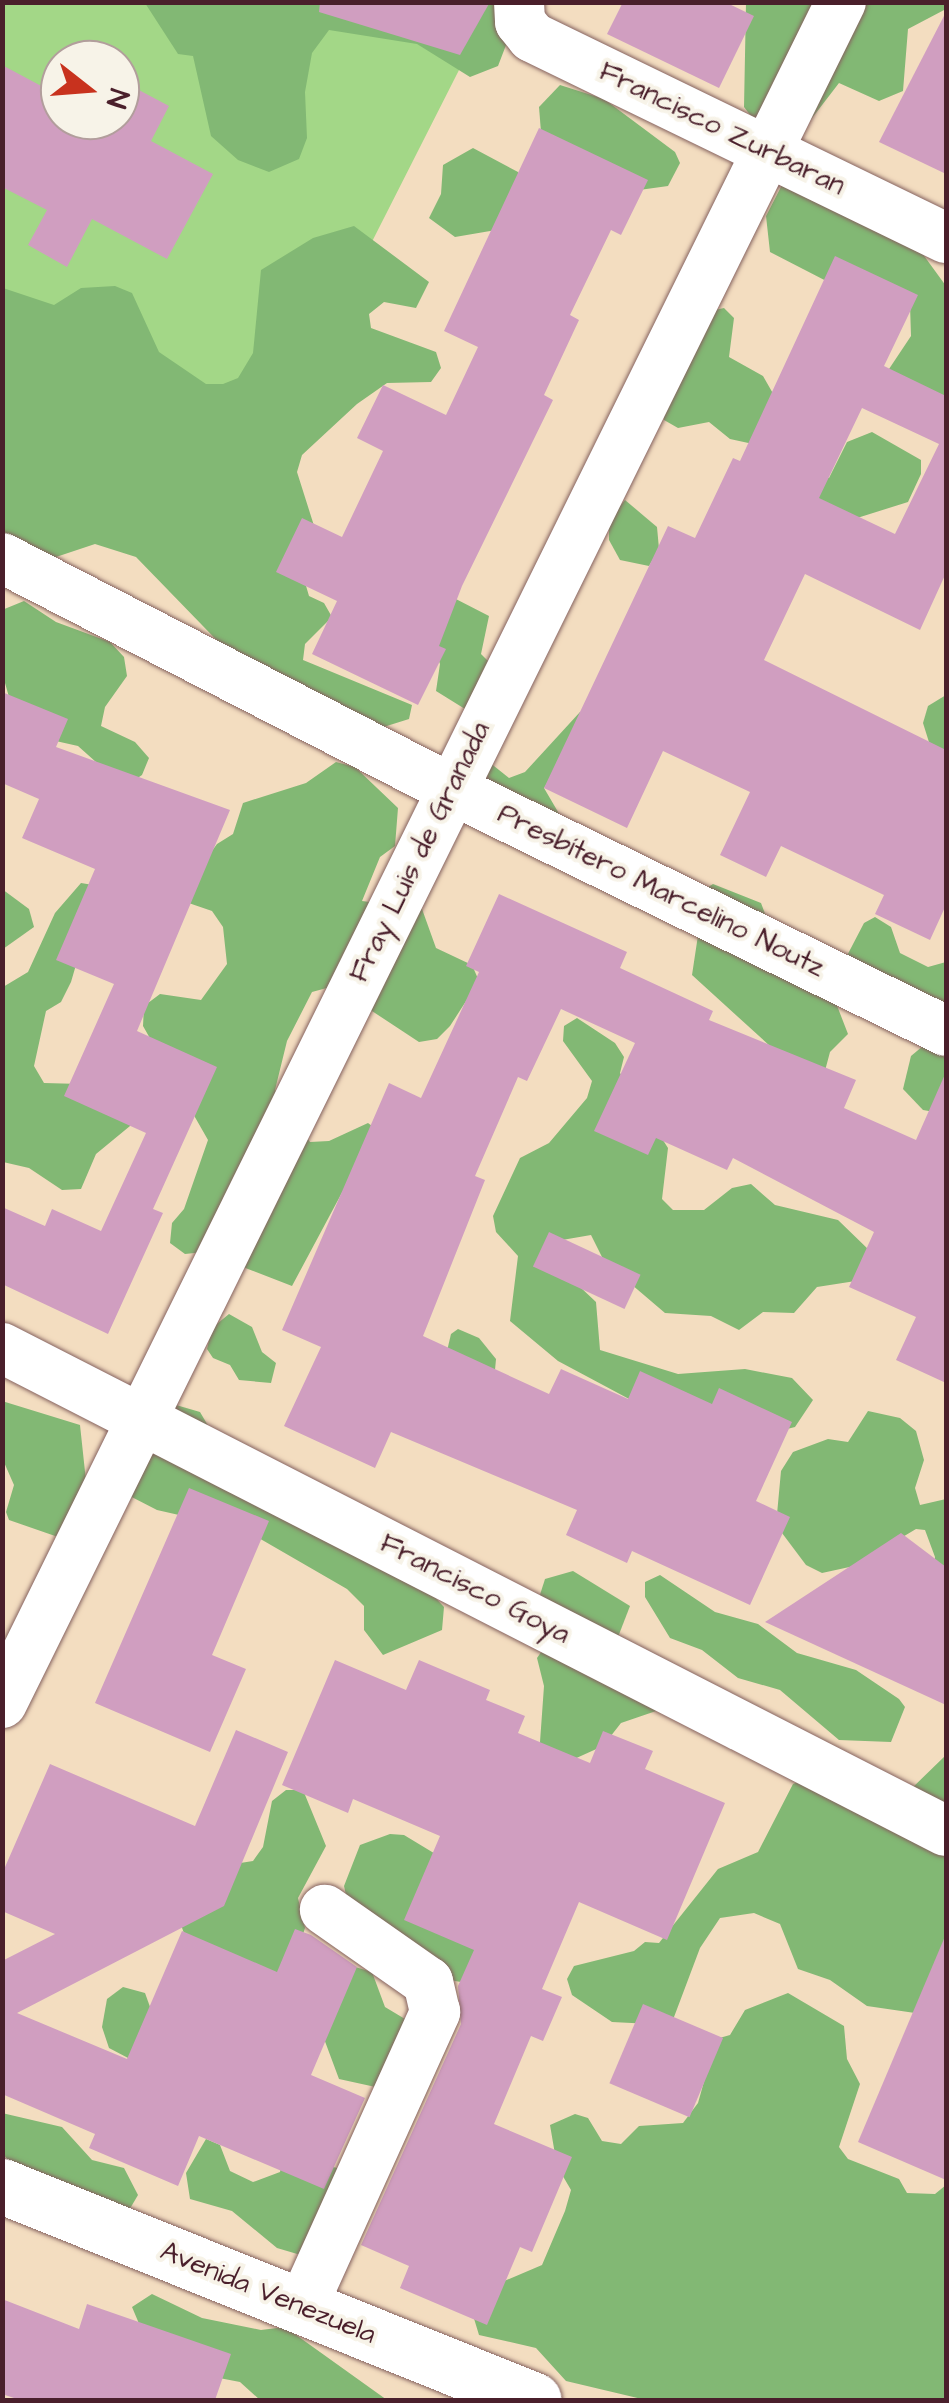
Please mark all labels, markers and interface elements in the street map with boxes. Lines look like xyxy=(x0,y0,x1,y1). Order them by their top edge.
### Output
north arrow xyxy=(40,40,140,140)
street label: Francisco Zurbaran xyxy=(594,55,850,203)
text: N xyxy=(96,84,138,112)
street label: Fray Luis de Granada xyxy=(342,716,498,988)
street label: Presbítero Marcelino Noutz xyxy=(492,797,830,985)
street label: Francisco Goya xyxy=(374,1527,576,1651)
street label: Avenida Venezuela xyxy=(155,2234,381,2352)

